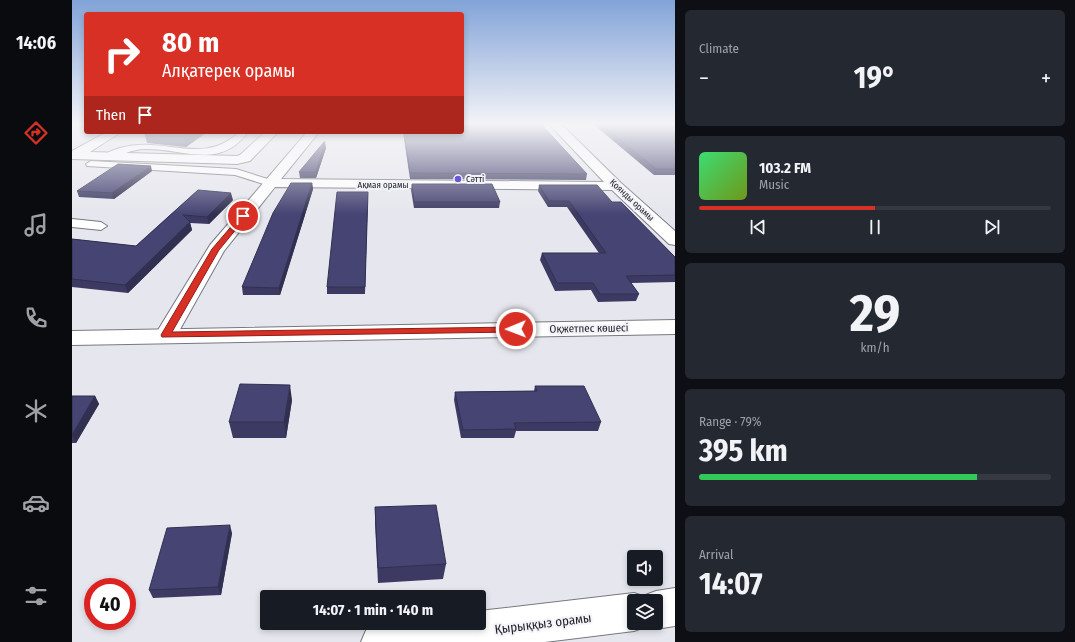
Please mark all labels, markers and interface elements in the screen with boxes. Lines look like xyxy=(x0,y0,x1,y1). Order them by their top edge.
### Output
text: 80 m xyxy=(162,26,219,59)
icon: right xyxy=(96,28,148,80)
text: 14:06 xyxy=(16,32,56,54)
text: Climate xyxy=(699,41,739,56)
text: Алқатерек орамы xyxy=(162,60,295,82)
text: 19° xyxy=(854,60,896,96)
text: − xyxy=(699,65,709,92)
text: + xyxy=(1041,65,1051,92)
icon: arrive xyxy=(134,104,156,126)
text: Then xyxy=(96,106,126,124)
icon: directions xyxy=(22,119,50,147)
text: 103.2 FM xyxy=(759,159,811,177)
marker: Сәттi xyxy=(453,174,463,184)
place label: Сәттi xyxy=(466,174,484,184)
street label: Қоянды орамы xyxy=(608,177,656,223)
text: Music xyxy=(759,177,789,192)
street label: Ақмая орамы xyxy=(358,180,408,190)
pin xyxy=(226,199,260,233)
icon: arrive xyxy=(232,205,254,227)
icon: music xyxy=(22,211,50,239)
icon: previous xyxy=(747,216,769,238)
icon: pause xyxy=(864,216,886,238)
icon: next xyxy=(981,216,1003,238)
text: 29 xyxy=(850,282,900,345)
icon: phone xyxy=(22,304,50,332)
position arrow xyxy=(495,308,537,350)
street label: Оқжетпес көшесі xyxy=(549,321,629,336)
text: km/h xyxy=(861,340,890,355)
icon: climate xyxy=(22,397,50,425)
text: Range · 79% xyxy=(699,414,761,429)
text: 395 km xyxy=(699,433,788,469)
icon: car xyxy=(22,489,50,517)
text: Arrival xyxy=(699,547,733,562)
map controls xyxy=(627,550,663,630)
button: sound xyxy=(627,550,663,586)
text: 14:07 xyxy=(699,566,763,602)
speed limit sign: 40 xyxy=(84,578,136,630)
icon: filters xyxy=(22,582,50,610)
button: layers xyxy=(627,594,663,630)
text: 14:07 · 1 min · 140 m xyxy=(313,601,433,619)
street label: Қырыққыз орамы xyxy=(494,610,592,637)

